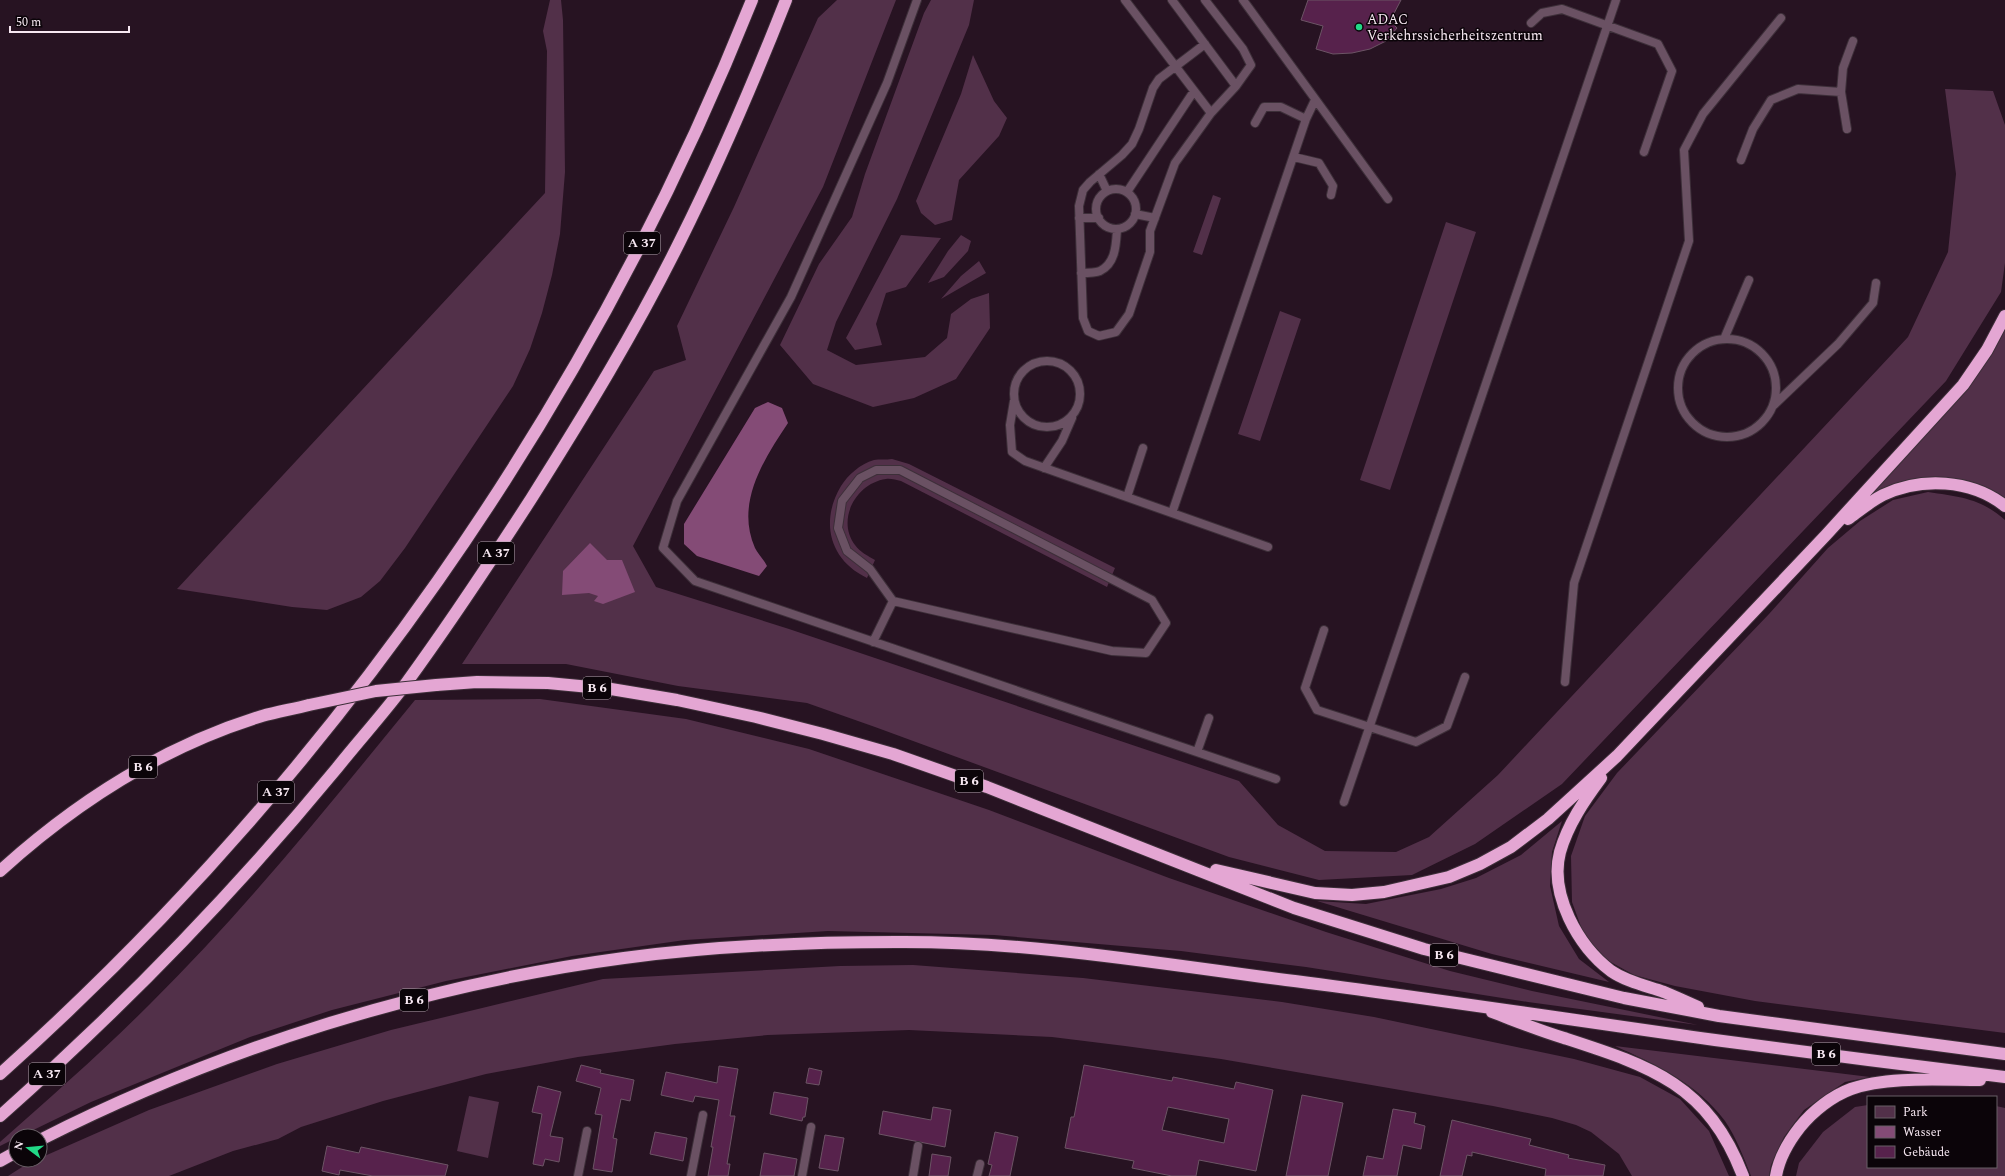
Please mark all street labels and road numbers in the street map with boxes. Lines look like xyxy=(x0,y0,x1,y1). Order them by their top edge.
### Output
road number: A 37 xyxy=(624,232,660,254)
road number: A 37 xyxy=(478,542,514,564)
road number: B 6 xyxy=(583,677,611,699)
road number: B 6 xyxy=(129,756,157,778)
road number: B 6 xyxy=(955,770,983,792)
road number: A 37 xyxy=(258,781,294,803)
road number: B 6 xyxy=(1430,944,1458,966)
road number: B 6 xyxy=(400,989,428,1011)
road number: B 6 xyxy=(1812,1043,1840,1065)
road number: A 37 xyxy=(29,1063,65,1085)

